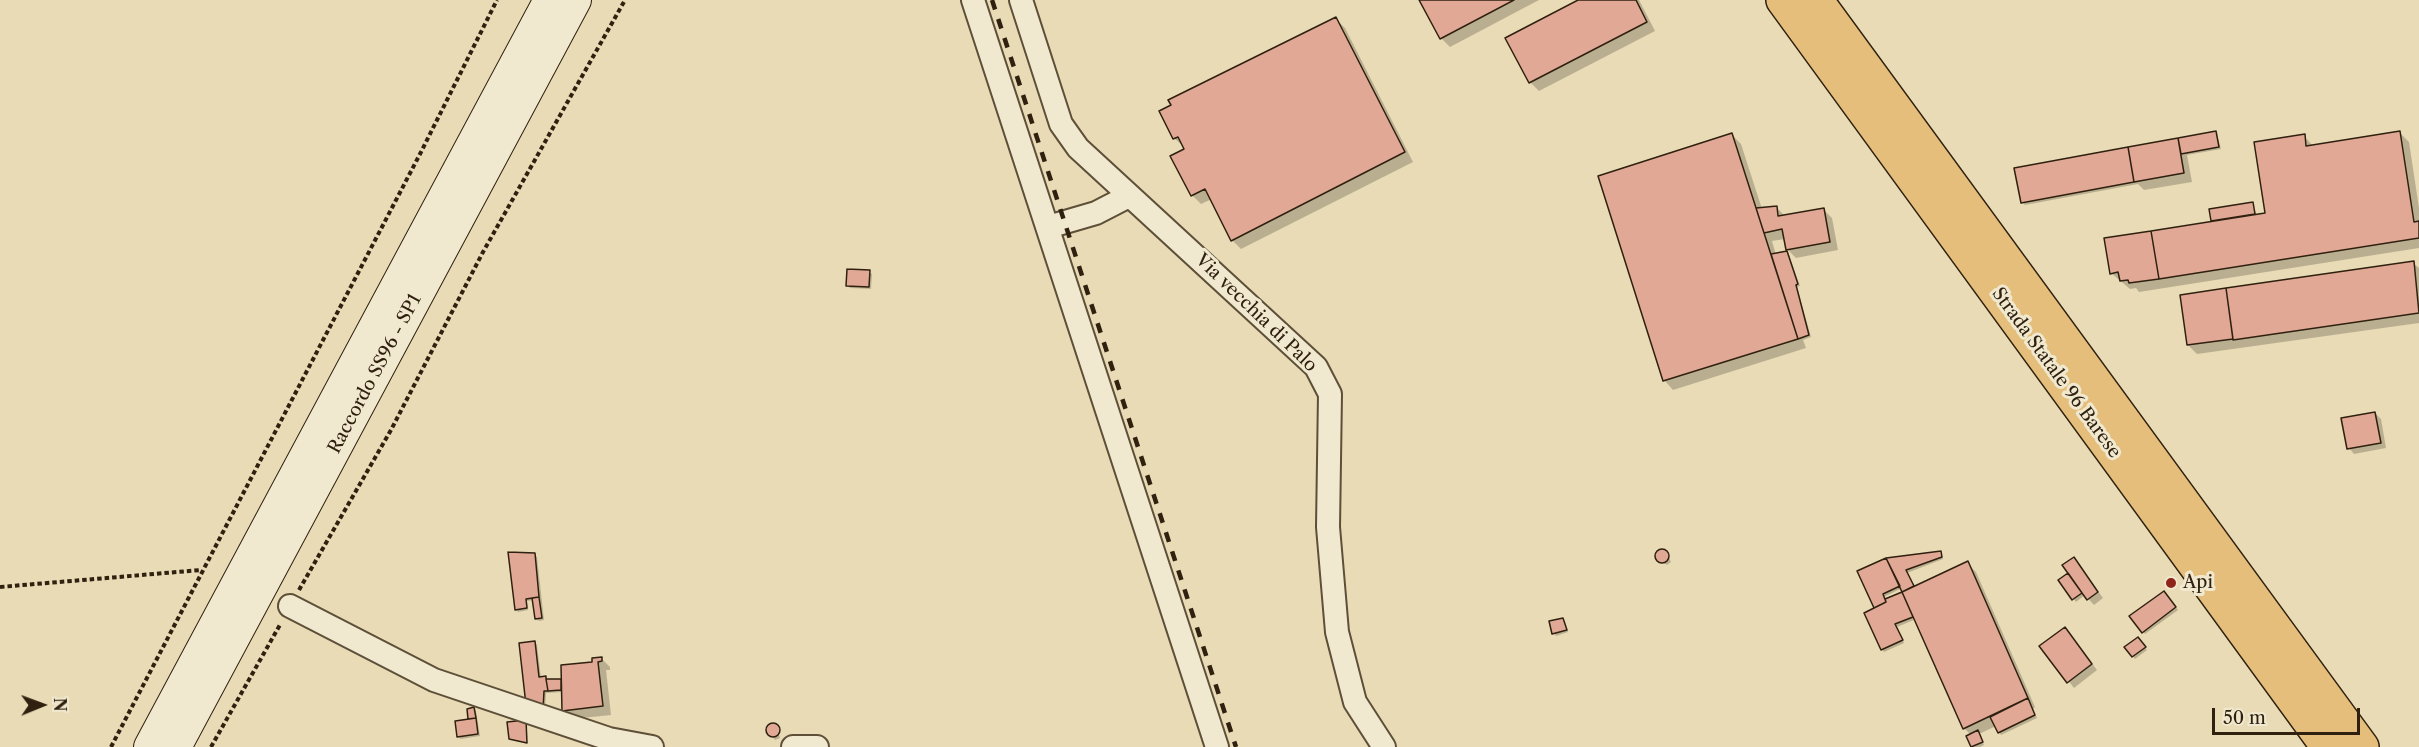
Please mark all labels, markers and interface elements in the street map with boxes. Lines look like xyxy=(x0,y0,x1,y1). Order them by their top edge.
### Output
street label: Via vecchia di Palo xyxy=(1191,249,1321,377)
street label: Strada Statale 96 Barese xyxy=(1987,284,2125,462)
street label: Raccordo SS96 - SP1 xyxy=(324,291,426,457)
place label: Api xyxy=(2183,572,2213,594)
marker: Api xyxy=(2164,576,2178,590)
north arrow xyxy=(12,675,72,735)
scale bar xyxy=(2215,696,2364,734)
text: N xyxy=(50,698,70,712)
text: 50 m xyxy=(2223,707,2266,729)

